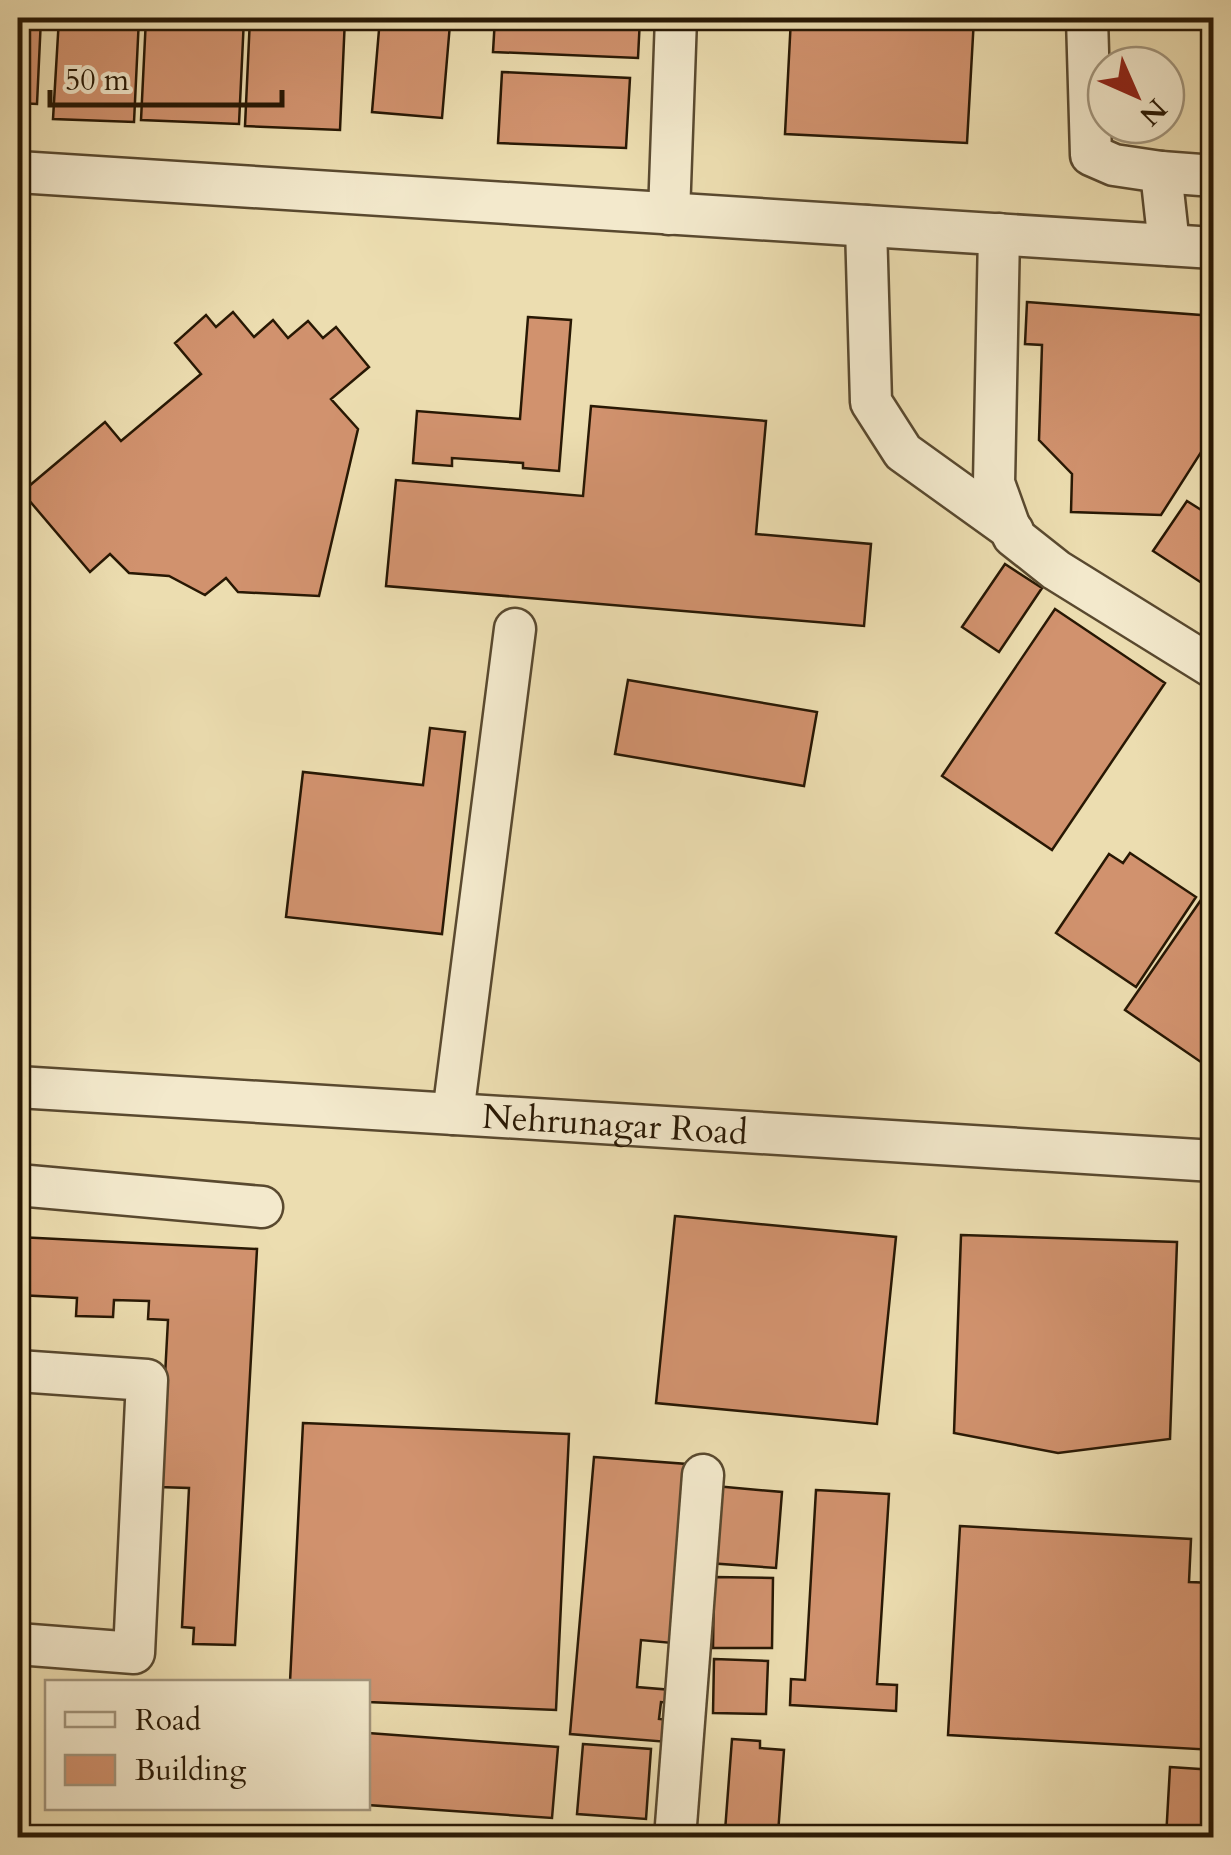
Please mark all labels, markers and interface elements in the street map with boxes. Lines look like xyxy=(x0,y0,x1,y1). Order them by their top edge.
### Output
scale bar xyxy=(50,45,282,107)
north arrow xyxy=(1086,45,1186,145)
text: 50 m xyxy=(65,60,130,101)
text: N xyxy=(1131,90,1175,134)
street label: Nehrunagar Road xyxy=(481,1093,749,1157)
legend xyxy=(45,1680,370,1810)
text: Road xyxy=(135,1700,201,1741)
text: Building xyxy=(135,1750,246,1791)

